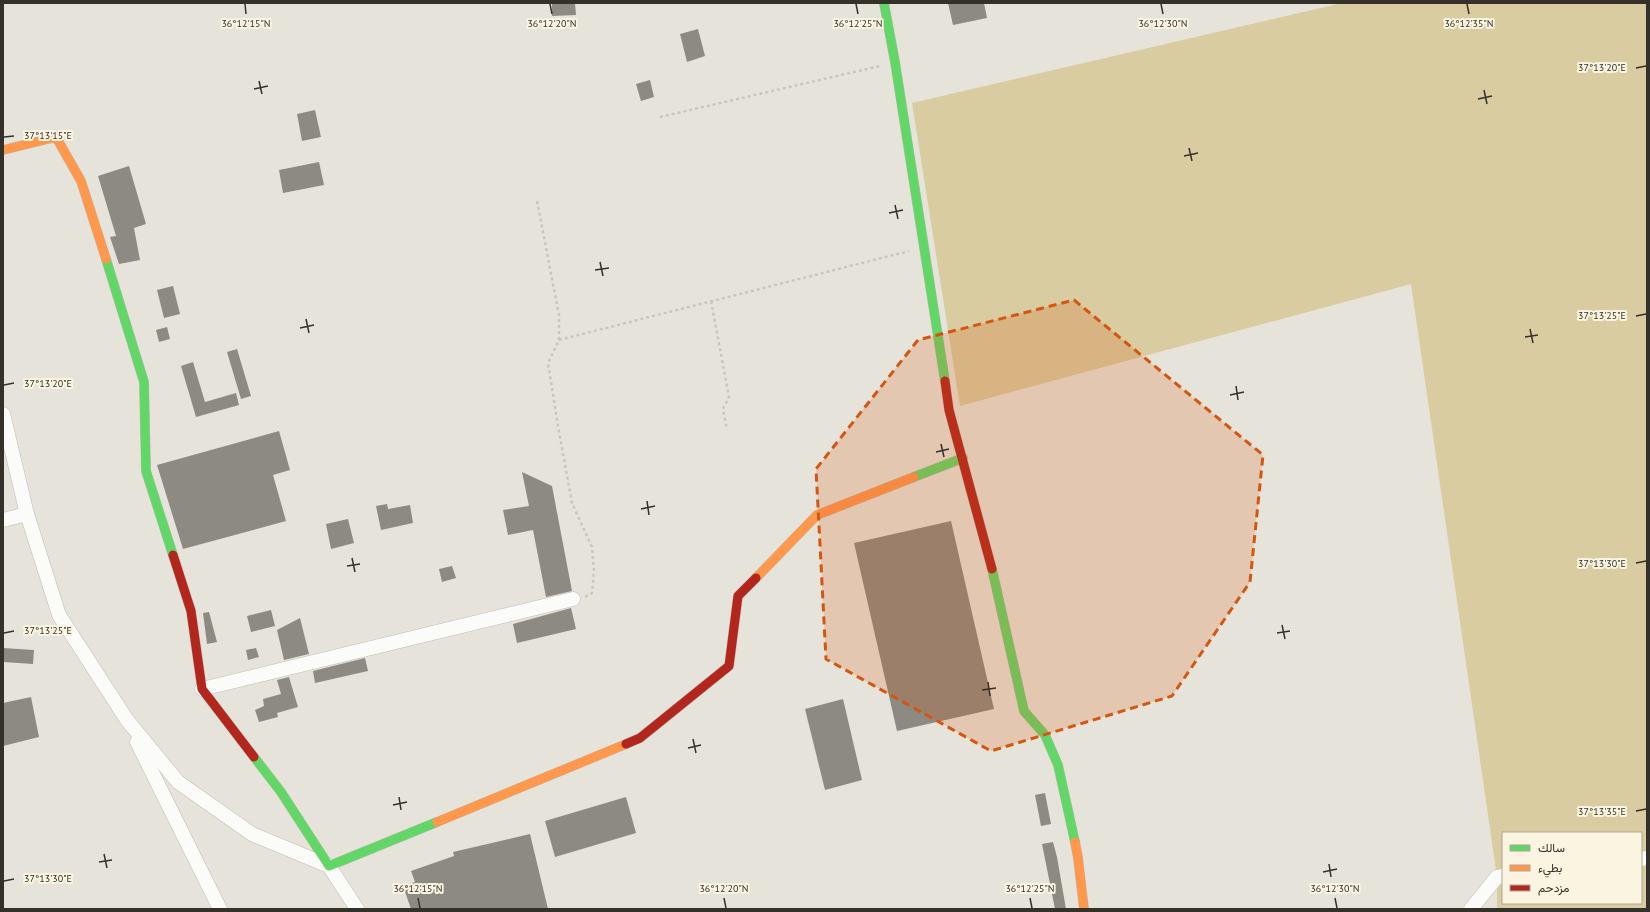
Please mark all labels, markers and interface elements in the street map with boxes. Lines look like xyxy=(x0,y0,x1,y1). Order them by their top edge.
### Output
text: 36°12'15"N xyxy=(221,17,271,30)
text: 36°12'20"N xyxy=(527,17,577,30)
text: 36°12'25"N xyxy=(833,17,883,30)
text: 36°12'30"N xyxy=(1138,17,1188,30)
text: 36°12'35"N xyxy=(1444,17,1494,30)
text: 37°13'20"E xyxy=(1578,61,1626,74)
text: 37°13'15"E xyxy=(24,129,72,142)
text: 37°13'25"E xyxy=(1578,309,1626,322)
text: 37°13'20"E xyxy=(24,377,72,390)
text: 37°13'30"E xyxy=(1578,557,1626,570)
text: 37°13'25"E xyxy=(24,624,72,637)
text: 37°13'35"E xyxy=(1578,805,1626,818)
legend xyxy=(1502,832,1642,904)
text: سالك xyxy=(1538,840,1565,855)
text: بطيء xyxy=(1538,860,1562,878)
text: 37°13'30"E xyxy=(24,872,72,885)
text: مزدحم xyxy=(1538,880,1569,896)
text: 36°12'15"N xyxy=(393,882,443,895)
text: 36°12'20"N xyxy=(699,882,749,895)
text: 36°12'25"N xyxy=(1005,882,1055,895)
text: 36°12'30"N xyxy=(1310,882,1360,895)

